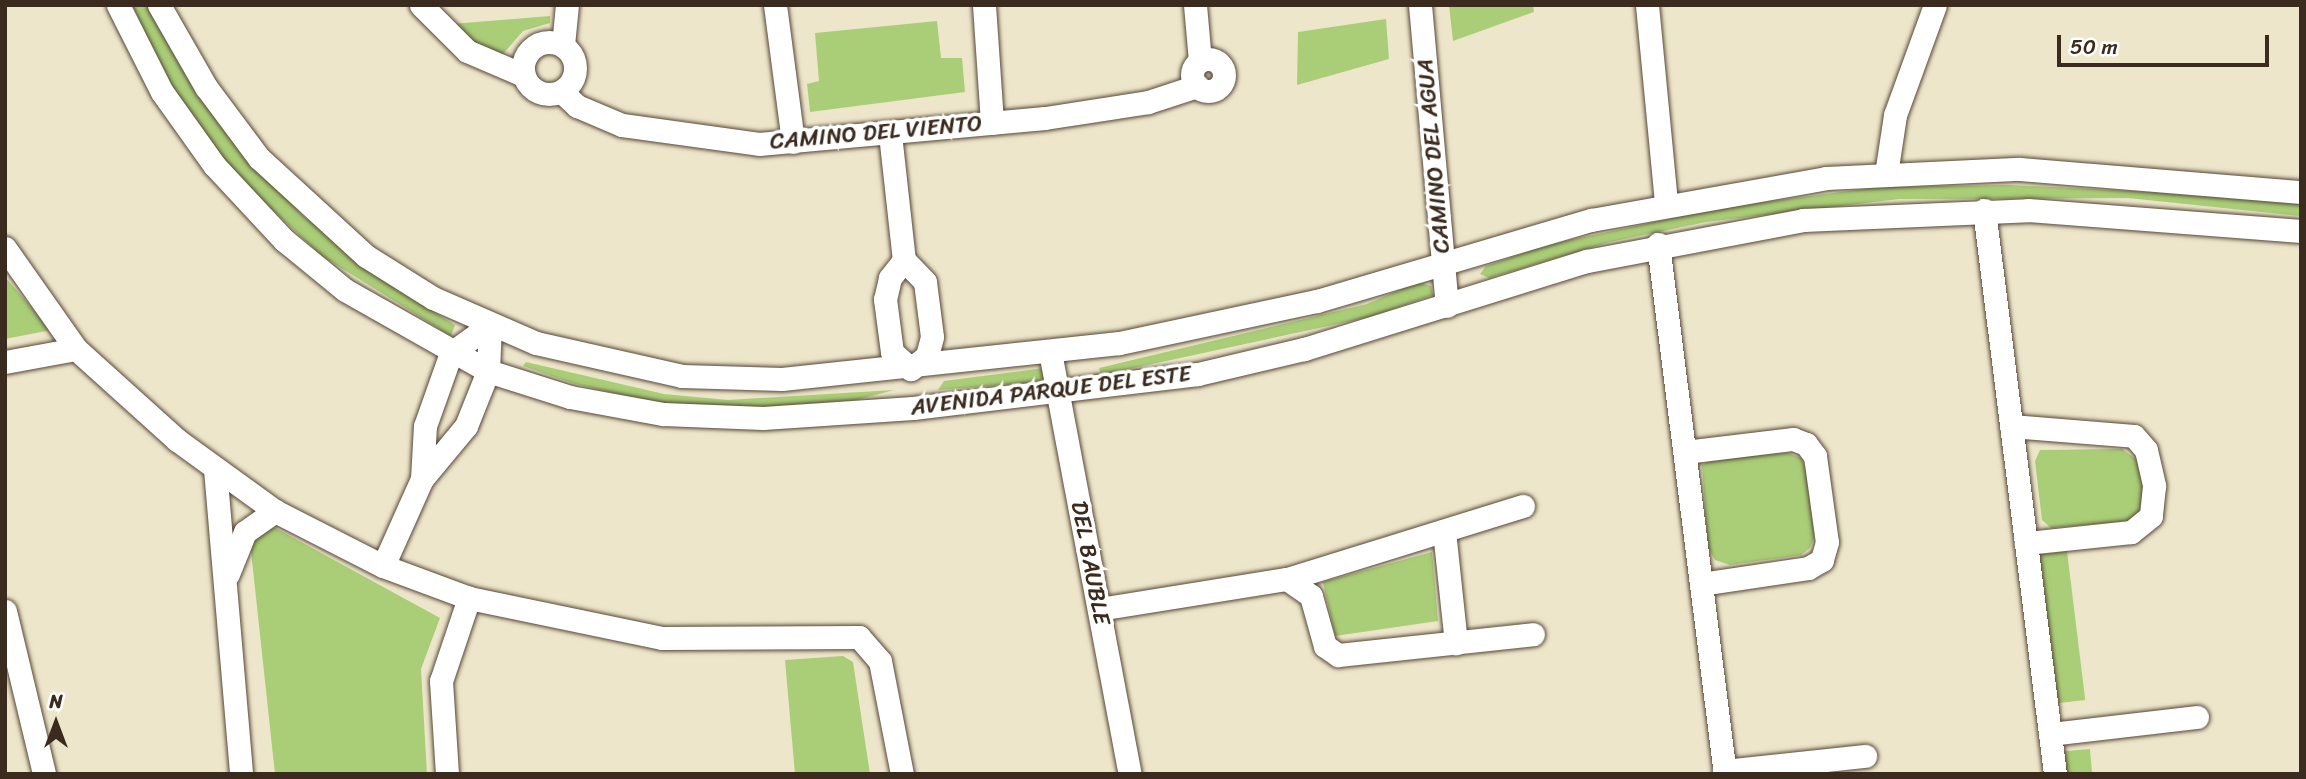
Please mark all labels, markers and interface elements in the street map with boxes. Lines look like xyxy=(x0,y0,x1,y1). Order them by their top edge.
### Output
scale bar xyxy=(2061,21,2273,65)
text: 50 m xyxy=(2070,28,2118,66)
street label: CAMINO DEL AGUA xyxy=(1412,57,1456,255)
street label: CAMINO DEL VIENTO xyxy=(768,110,984,156)
street label: AVENIDA PARQUE DEL ESTE xyxy=(908,360,1194,422)
street label: DEL BAUBLE xyxy=(1064,499,1116,627)
text: N xyxy=(49,685,63,718)
north arrow xyxy=(21,688,91,758)

